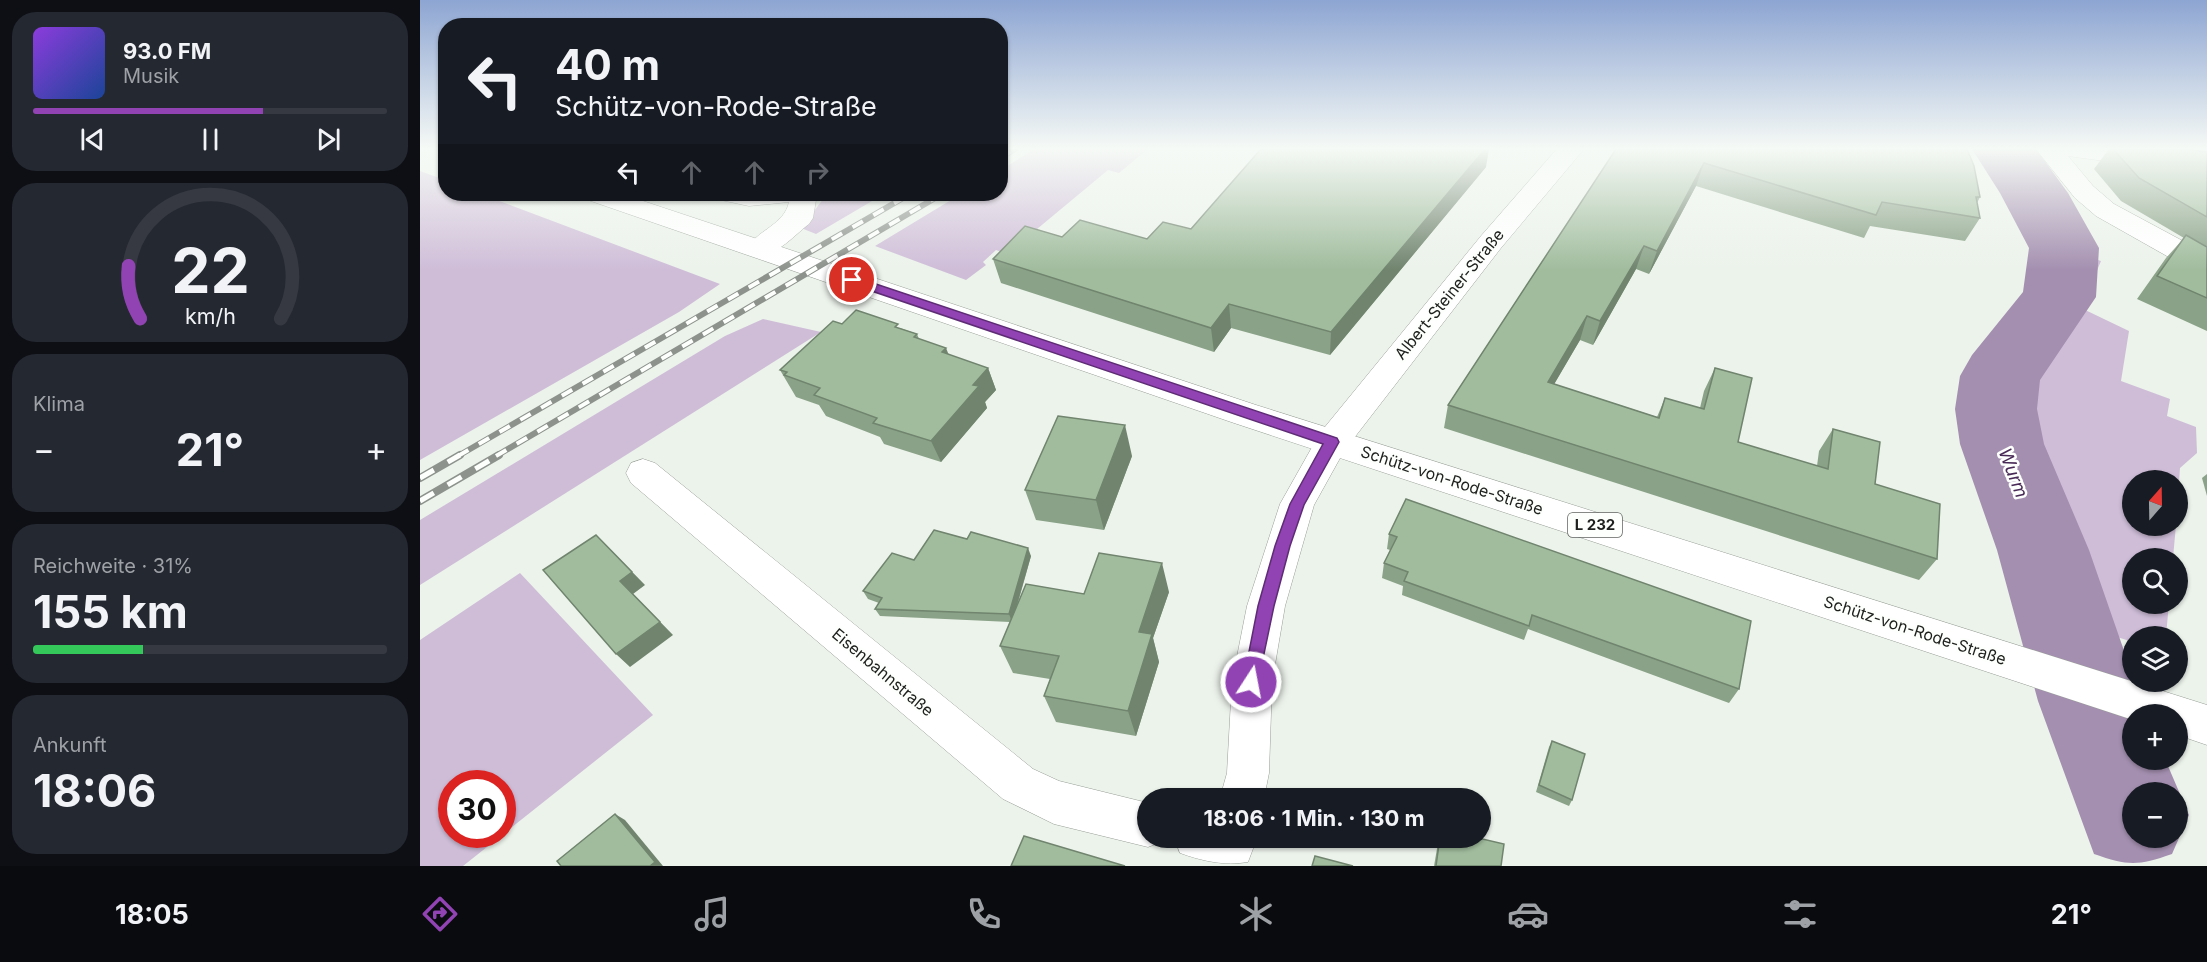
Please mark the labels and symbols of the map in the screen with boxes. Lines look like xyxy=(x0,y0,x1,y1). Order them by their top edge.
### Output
street label: Albert-Steiner-Straße xyxy=(1390,225,1508,363)
pin xyxy=(826,254,877,305)
street label: Schütz-von-Rode-Straße xyxy=(1358,441,1546,519)
water label: Wurm xyxy=(1994,445,2033,501)
north arrow xyxy=(2122,470,2188,536)
road number: L 232 xyxy=(1568,513,1622,537)
street label: Schütz-von-Rode-Straße xyxy=(1821,591,2009,669)
street label: Eisenbahnstraße xyxy=(828,624,938,720)
position arrow xyxy=(1219,650,1283,714)
speed limit sign: 30 xyxy=(438,770,516,848)

